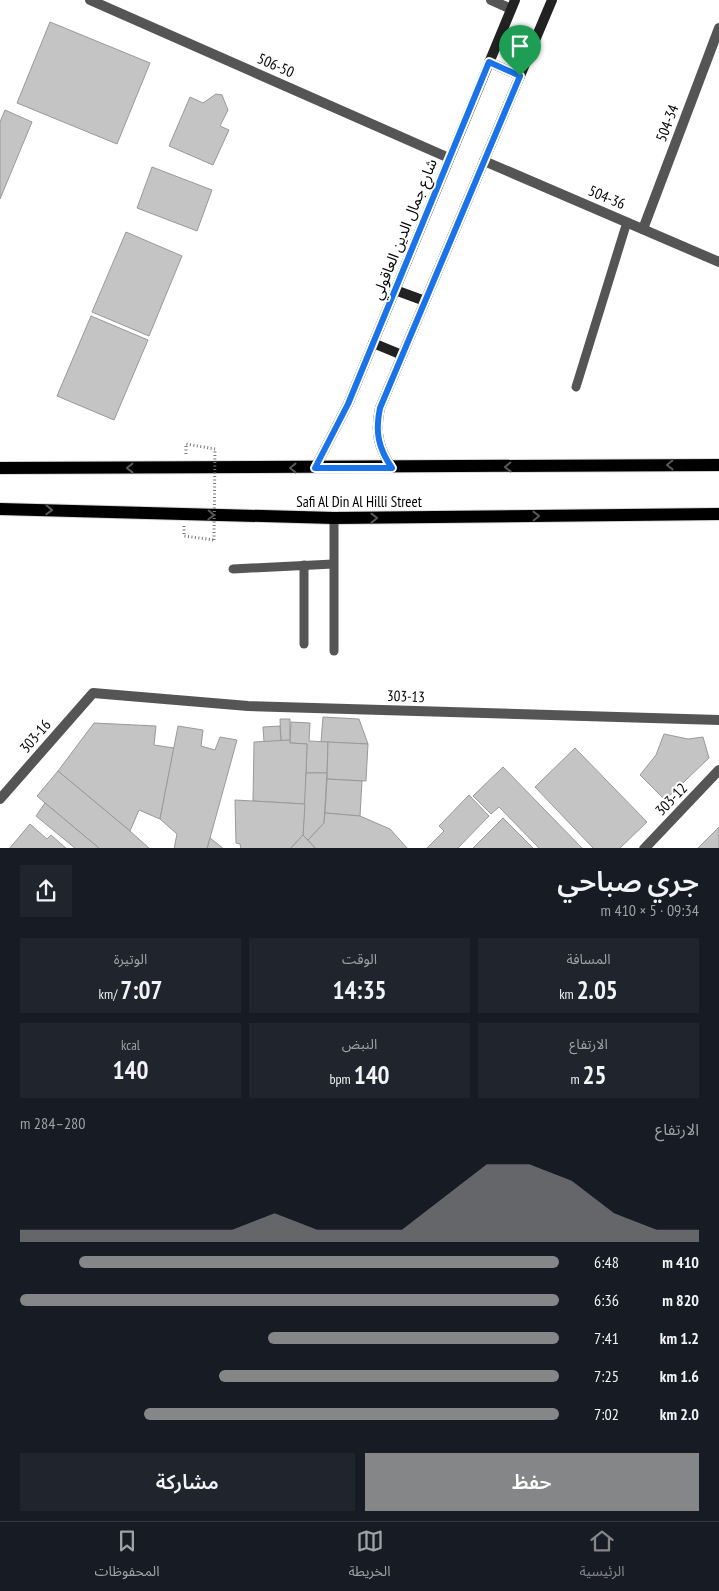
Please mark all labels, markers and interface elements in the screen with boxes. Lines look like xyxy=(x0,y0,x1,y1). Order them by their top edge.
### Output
pin xyxy=(499,25,541,76)
icon: arrive xyxy=(506,32,534,60)
street label: 506-50 xyxy=(255,49,297,82)
street label: 504-34 xyxy=(651,102,683,144)
street label: شارع جمال الدين العاقولي xyxy=(367,156,444,303)
street label: 504-36 xyxy=(586,181,628,213)
one-way arrow xyxy=(666,460,674,470)
one-way arrow xyxy=(504,462,512,472)
one-way arrow xyxy=(126,463,134,473)
one-way arrow xyxy=(289,463,296,473)
street label: Safi Al Din Al Hilli Street xyxy=(296,492,422,511)
one-way arrow xyxy=(45,505,53,515)
one-way arrow xyxy=(207,509,215,520)
one-way arrow xyxy=(532,511,540,521)
one-way arrow xyxy=(370,513,378,523)
street label: 303-13 xyxy=(387,686,425,706)
street label: 303-16 xyxy=(15,715,55,757)
street label: 303-12 xyxy=(651,779,691,819)
text: جري صباحي xyxy=(557,862,699,899)
button: share xyxy=(20,865,72,917)
text: 09:34 · 5 × 410 m xyxy=(601,900,699,920)
text: الوتيرة xyxy=(114,950,147,968)
text: الوقت xyxy=(342,950,377,968)
text: المسافة xyxy=(566,950,611,968)
text: 7:07 xyxy=(120,974,162,1006)
text: 14:35 xyxy=(332,974,387,1006)
text: 2.05 xyxy=(577,974,618,1006)
text: /km xyxy=(99,985,120,1003)
text: km xyxy=(559,985,577,1003)
text: النبض xyxy=(342,1035,377,1053)
text: الارتفاع xyxy=(569,1035,608,1053)
text: kcal xyxy=(121,1036,140,1054)
text: 140 xyxy=(113,1054,148,1086)
text: 140 xyxy=(354,1059,390,1091)
text: 25 xyxy=(583,1059,607,1091)
text: bpm xyxy=(329,1070,354,1088)
text: m xyxy=(571,1070,583,1088)
text: 280–284 m xyxy=(20,1113,86,1133)
text: الارتفاع xyxy=(655,1119,699,1139)
text: 6:48 xyxy=(594,1252,619,1272)
text: 410 m xyxy=(662,1252,699,1272)
text: 6:36 xyxy=(594,1290,619,1310)
text: 820 m xyxy=(662,1290,699,1310)
text: 7:41 xyxy=(594,1328,619,1348)
text: 1.2 km xyxy=(660,1328,699,1348)
text: 7:25 xyxy=(594,1366,619,1386)
text: 1.6 km xyxy=(660,1366,699,1386)
text: 7:02 xyxy=(594,1404,619,1424)
text: 2.0 km xyxy=(660,1404,699,1424)
button: مشاركة xyxy=(20,1453,355,1511)
button: حفظ xyxy=(365,1453,699,1511)
tab: المحفوظات xyxy=(95,1527,160,1586)
tab: الخريطة xyxy=(349,1527,390,1586)
tab: الرئيسية xyxy=(579,1527,625,1586)

